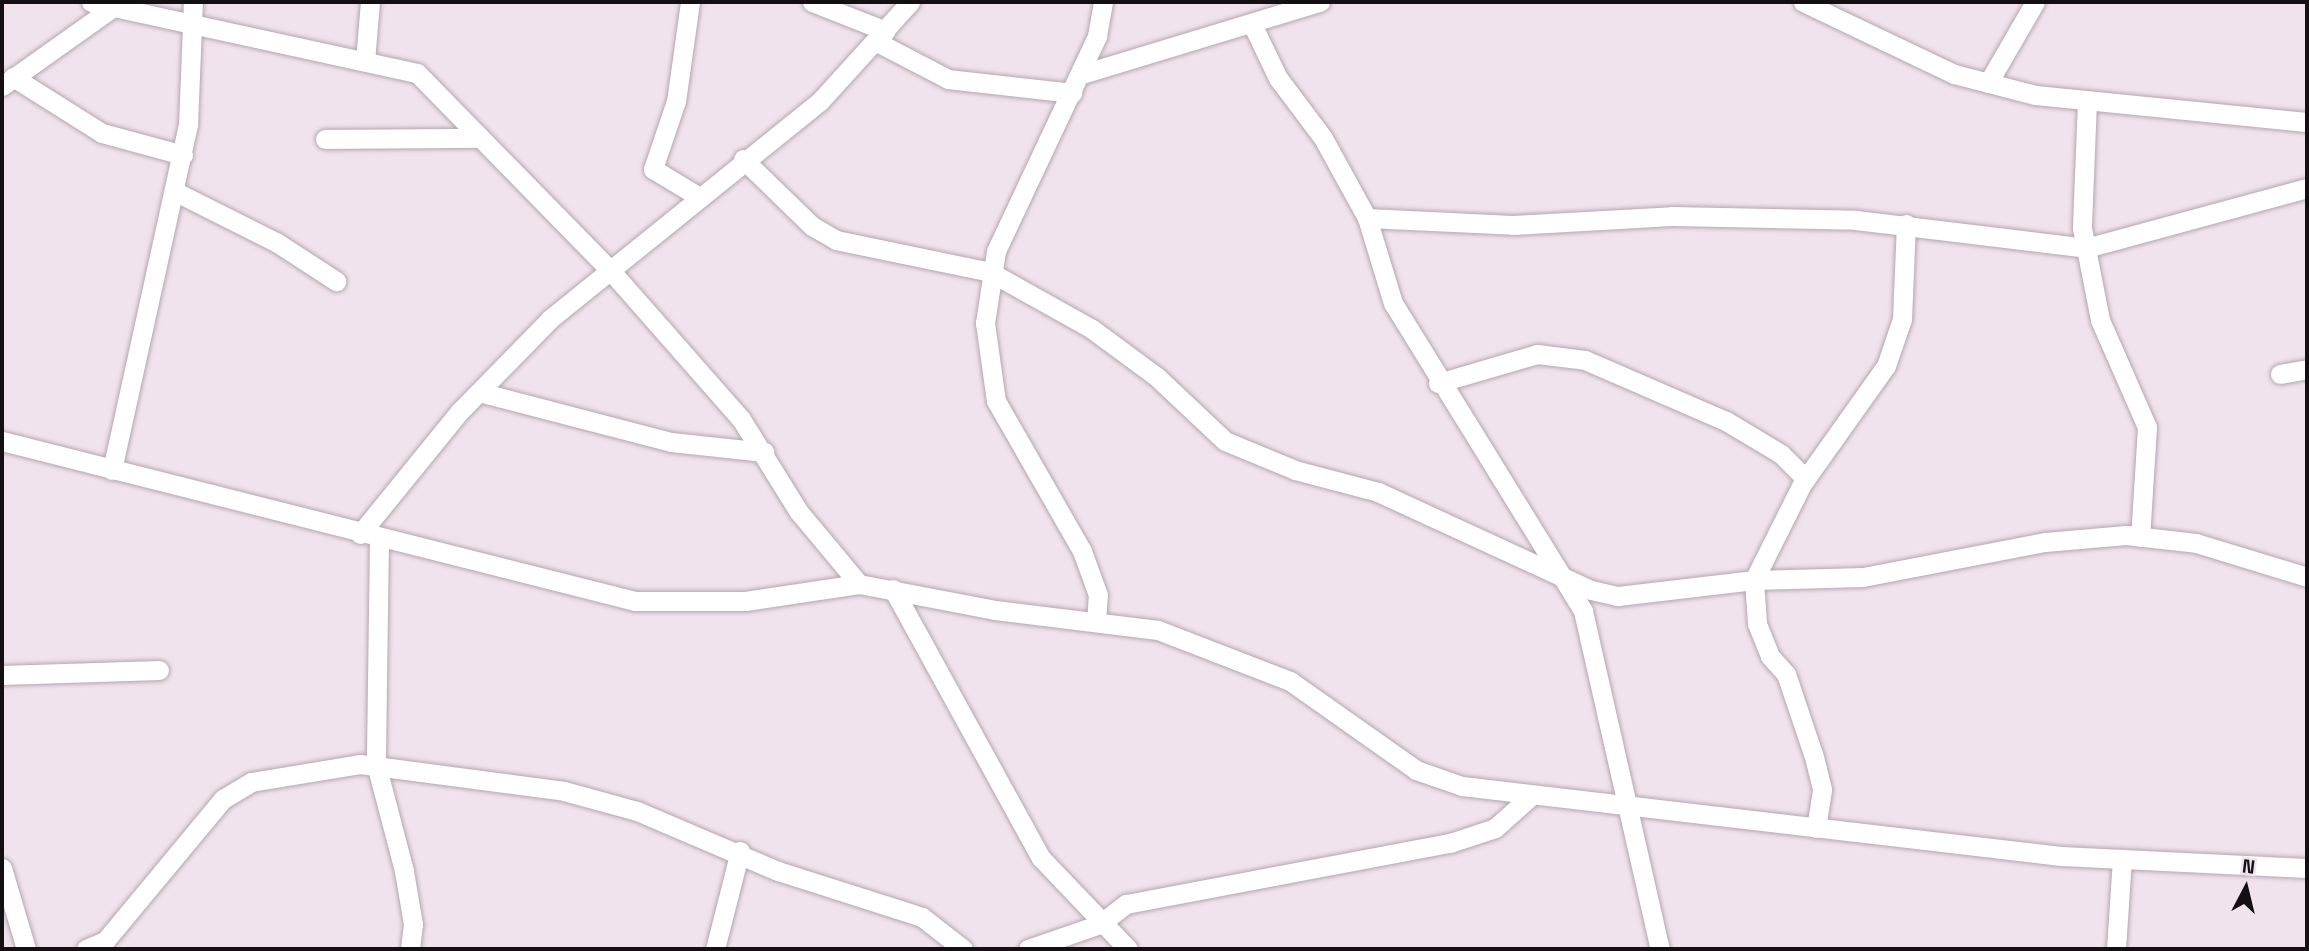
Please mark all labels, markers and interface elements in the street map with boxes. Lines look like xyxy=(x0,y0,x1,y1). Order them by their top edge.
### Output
north arrow xyxy=(2211,853,2281,923)
text: N xyxy=(2241,853,2256,880)

